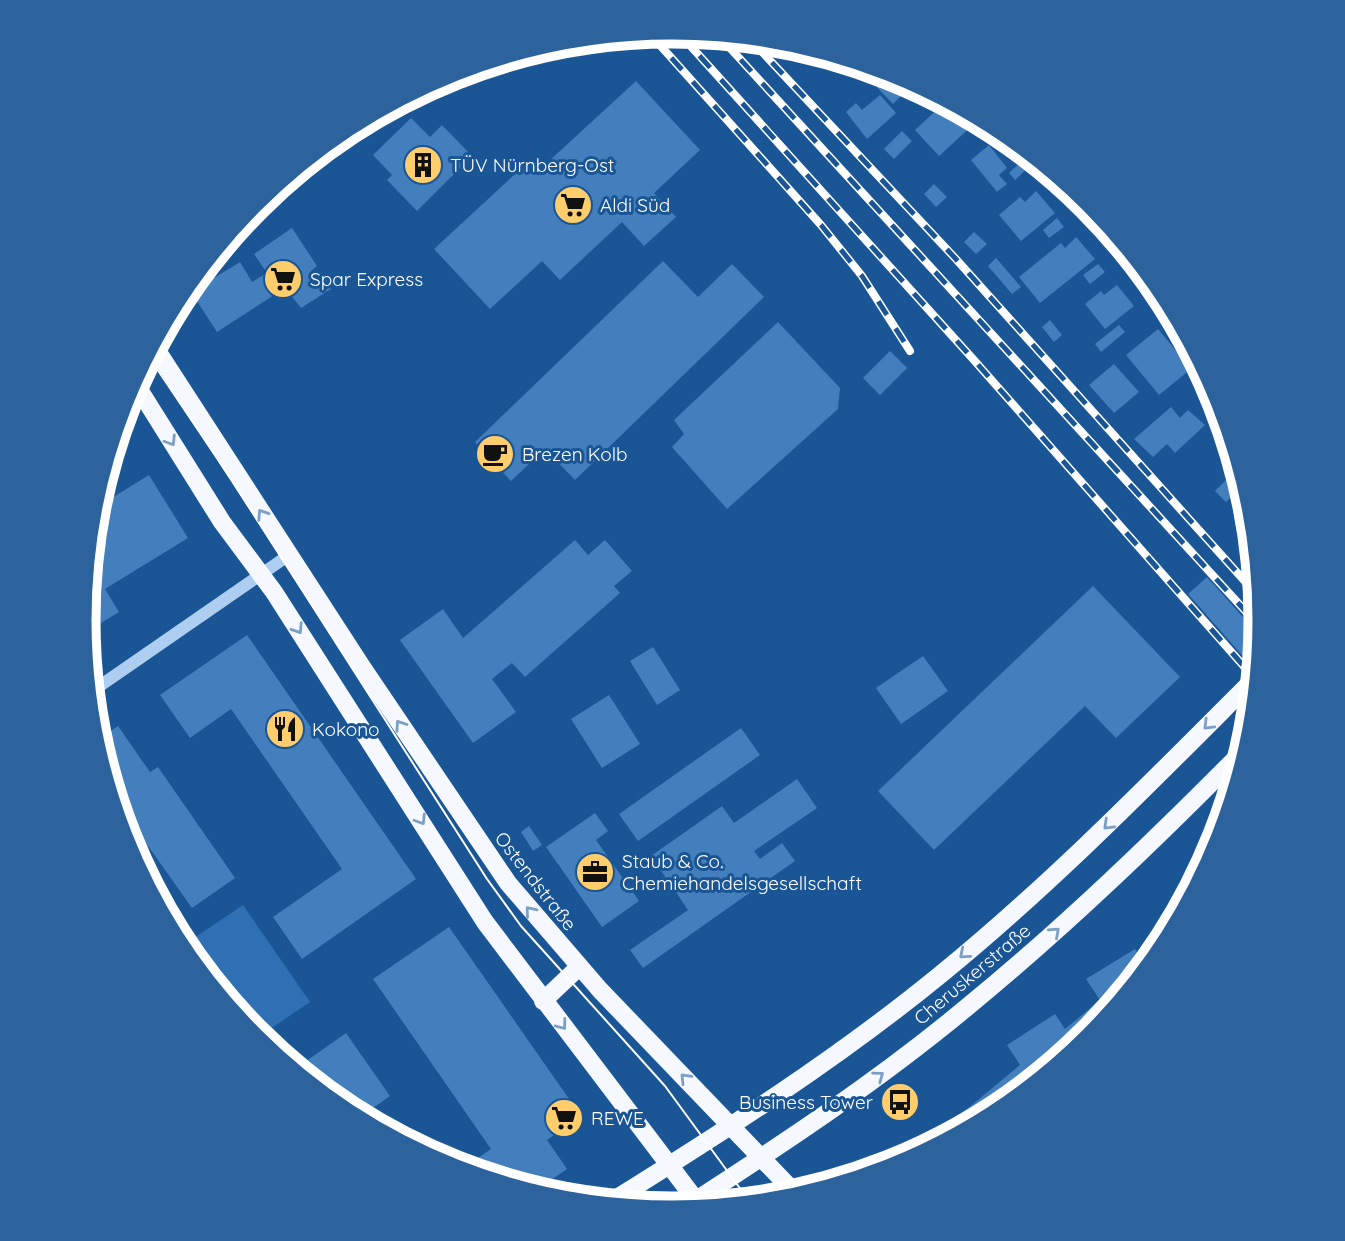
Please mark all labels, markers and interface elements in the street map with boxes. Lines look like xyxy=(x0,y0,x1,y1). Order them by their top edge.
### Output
building icon: TÜV Nürnberg-Ost xyxy=(402,144,444,186)
place label: TÜV Nürnberg-Ost xyxy=(450,153,614,177)
supermarket icon: Aldi Süd xyxy=(552,184,594,226)
place label: Aldi Süd xyxy=(600,193,670,217)
supermarket icon: Spar Express xyxy=(262,258,304,300)
place label: Spar Express xyxy=(310,267,423,291)
one-way arrow xyxy=(162,433,175,446)
cafe icon: Brezen Kolb xyxy=(474,433,516,475)
place label: Brezen Kolb xyxy=(522,442,628,466)
one-way arrow xyxy=(258,508,271,521)
one-way arrow xyxy=(290,621,302,634)
restaurant icon: Kokono xyxy=(264,708,306,750)
place label: Kokono xyxy=(312,717,380,741)
one-way arrow xyxy=(1203,717,1216,730)
one-way arrow xyxy=(396,720,408,733)
one-way arrow xyxy=(412,813,425,826)
one-way arrow xyxy=(1103,816,1116,829)
street label: Ostendstraße xyxy=(490,827,582,935)
place label: Staub & Co. Chemiehandelsgesellschaft xyxy=(622,849,862,895)
office icon: Staub & Co. Chemiehandelsgesellschaft xyxy=(574,851,616,893)
one-way arrow xyxy=(526,906,539,918)
street label: Cheruskerstraße xyxy=(909,918,1035,1030)
one-way arrow xyxy=(1047,928,1060,940)
one-way arrow xyxy=(959,946,972,958)
one-way arrow xyxy=(553,1017,566,1030)
one-way arrow xyxy=(871,1072,883,1084)
one-way arrow xyxy=(680,1073,693,1086)
bus stop icon: Business Tower xyxy=(879,1081,921,1123)
place label: Business Tower xyxy=(739,1090,874,1114)
supermarket icon: REWE xyxy=(543,1097,585,1139)
place label: REWE xyxy=(591,1106,644,1130)

